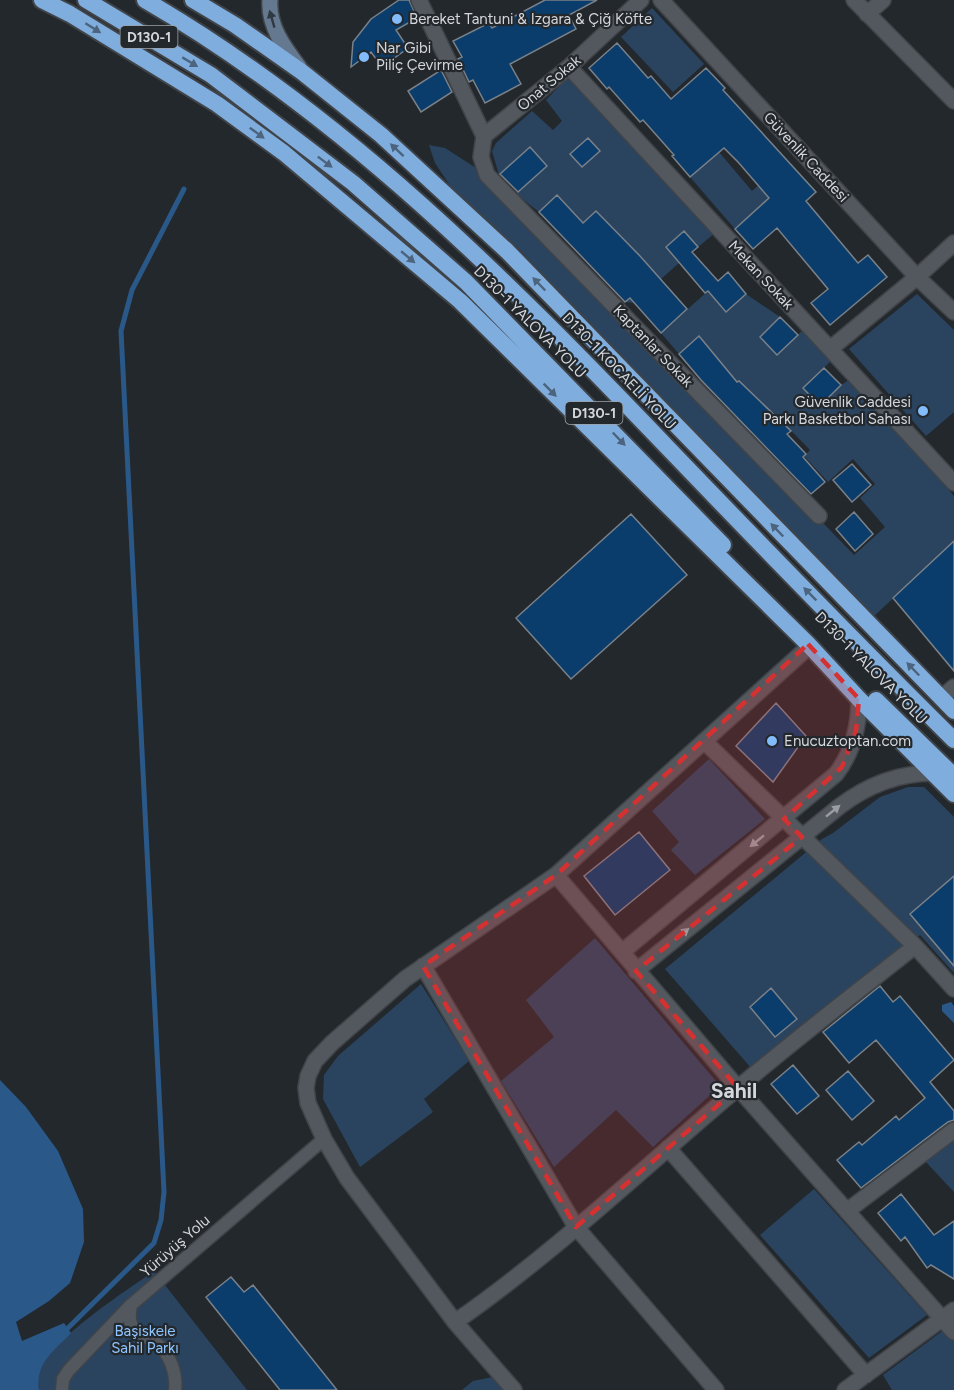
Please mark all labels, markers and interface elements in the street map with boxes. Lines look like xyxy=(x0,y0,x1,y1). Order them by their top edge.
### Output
one-way arrow xyxy=(267,10,276,28)
place label: Bereket Tantuni & Izgara & Çiğ Köfte xyxy=(409,10,652,28)
marker: Bereket Tantuni & Izgara & Çiğ Köfte xyxy=(390,12,404,26)
one-way arrow xyxy=(85,22,101,33)
road number: D130-1 xyxy=(120,26,178,48)
place label: Nar Gibi Piliç Çevirme xyxy=(376,39,463,74)
marker: Nar Gibi Piliç Çevirme xyxy=(357,50,371,64)
street label: Onat Sokak xyxy=(514,51,585,115)
one-way arrow xyxy=(182,57,198,68)
street label: Güvenlik Caddesi xyxy=(760,108,852,206)
one-way arrow xyxy=(249,127,265,139)
one-way arrow xyxy=(390,144,404,158)
one-way arrow xyxy=(317,155,332,167)
street label: Mekan Sokak xyxy=(725,237,798,314)
one-way arrow xyxy=(400,250,415,263)
street label: D130-1 YALOVA YOLU xyxy=(470,262,590,382)
one-way arrow xyxy=(532,277,546,292)
street label: Kaptanlar Sokak xyxy=(609,301,697,391)
street label: D130-1 KOCAELİ YOLU xyxy=(558,309,680,433)
one-way arrow xyxy=(543,383,558,397)
place label: Güvenlik Caddesi Parkı Basketbol Sahası xyxy=(763,393,911,428)
road number: D130-1 xyxy=(566,402,622,424)
marker: Güvenlik Caddesi Parkı Basketbol Sahası xyxy=(916,404,930,418)
one-way arrow xyxy=(612,431,626,445)
one-way arrow xyxy=(771,523,785,537)
one-way arrow xyxy=(802,587,817,601)
street label: D130-1 YALOVA YOLU xyxy=(811,608,931,728)
one-way arrow xyxy=(907,663,921,677)
place label: Enucuztoptan.com xyxy=(784,732,911,750)
marker: Enucuztoptan.com xyxy=(765,734,779,748)
one-way arrow xyxy=(825,805,841,818)
one-way arrow xyxy=(749,835,765,848)
one-way arrow xyxy=(674,927,690,940)
district label: Sahil xyxy=(711,1078,757,1103)
street label: Yürüyüş Yolu xyxy=(137,1211,213,1281)
park label: Başiskele Sahil Parkı xyxy=(111,1322,179,1357)

